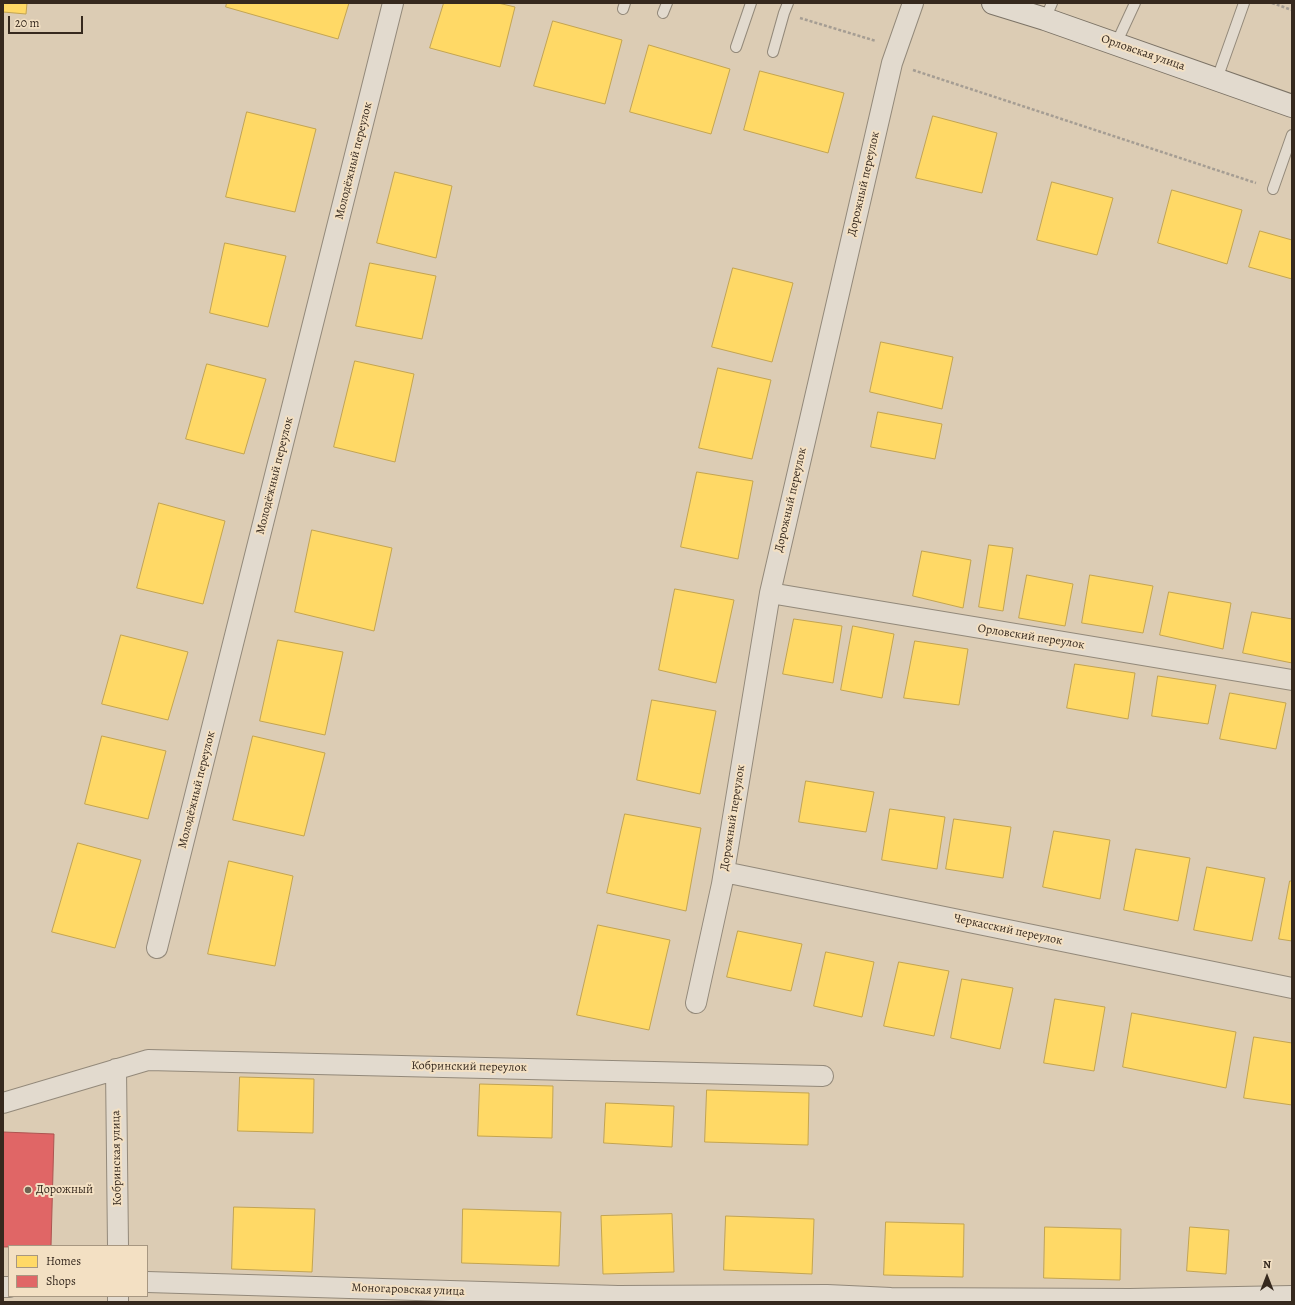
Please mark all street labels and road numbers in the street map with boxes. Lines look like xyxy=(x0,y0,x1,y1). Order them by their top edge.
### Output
street label: Орловская улица xyxy=(1099,32,1187,74)
street label: Молодёжный переулок xyxy=(332,101,376,221)
street label: Дорожный переулок xyxy=(845,130,883,238)
street label: Молодёжный переулок xyxy=(253,416,297,536)
street label: Дорожный переулок xyxy=(772,446,810,554)
street label: Орловский переулок xyxy=(977,621,1085,653)
street label: Молодёжный переулок xyxy=(175,730,219,850)
street label: Дорожный переулок xyxy=(718,764,748,872)
street label: Черкасский переулок xyxy=(952,911,1064,949)
street label: Кобринский переулок xyxy=(411,1059,527,1075)
street label: Кобринская улица xyxy=(109,1110,125,1206)
street label: Моногаровская улица xyxy=(351,1281,465,1299)

